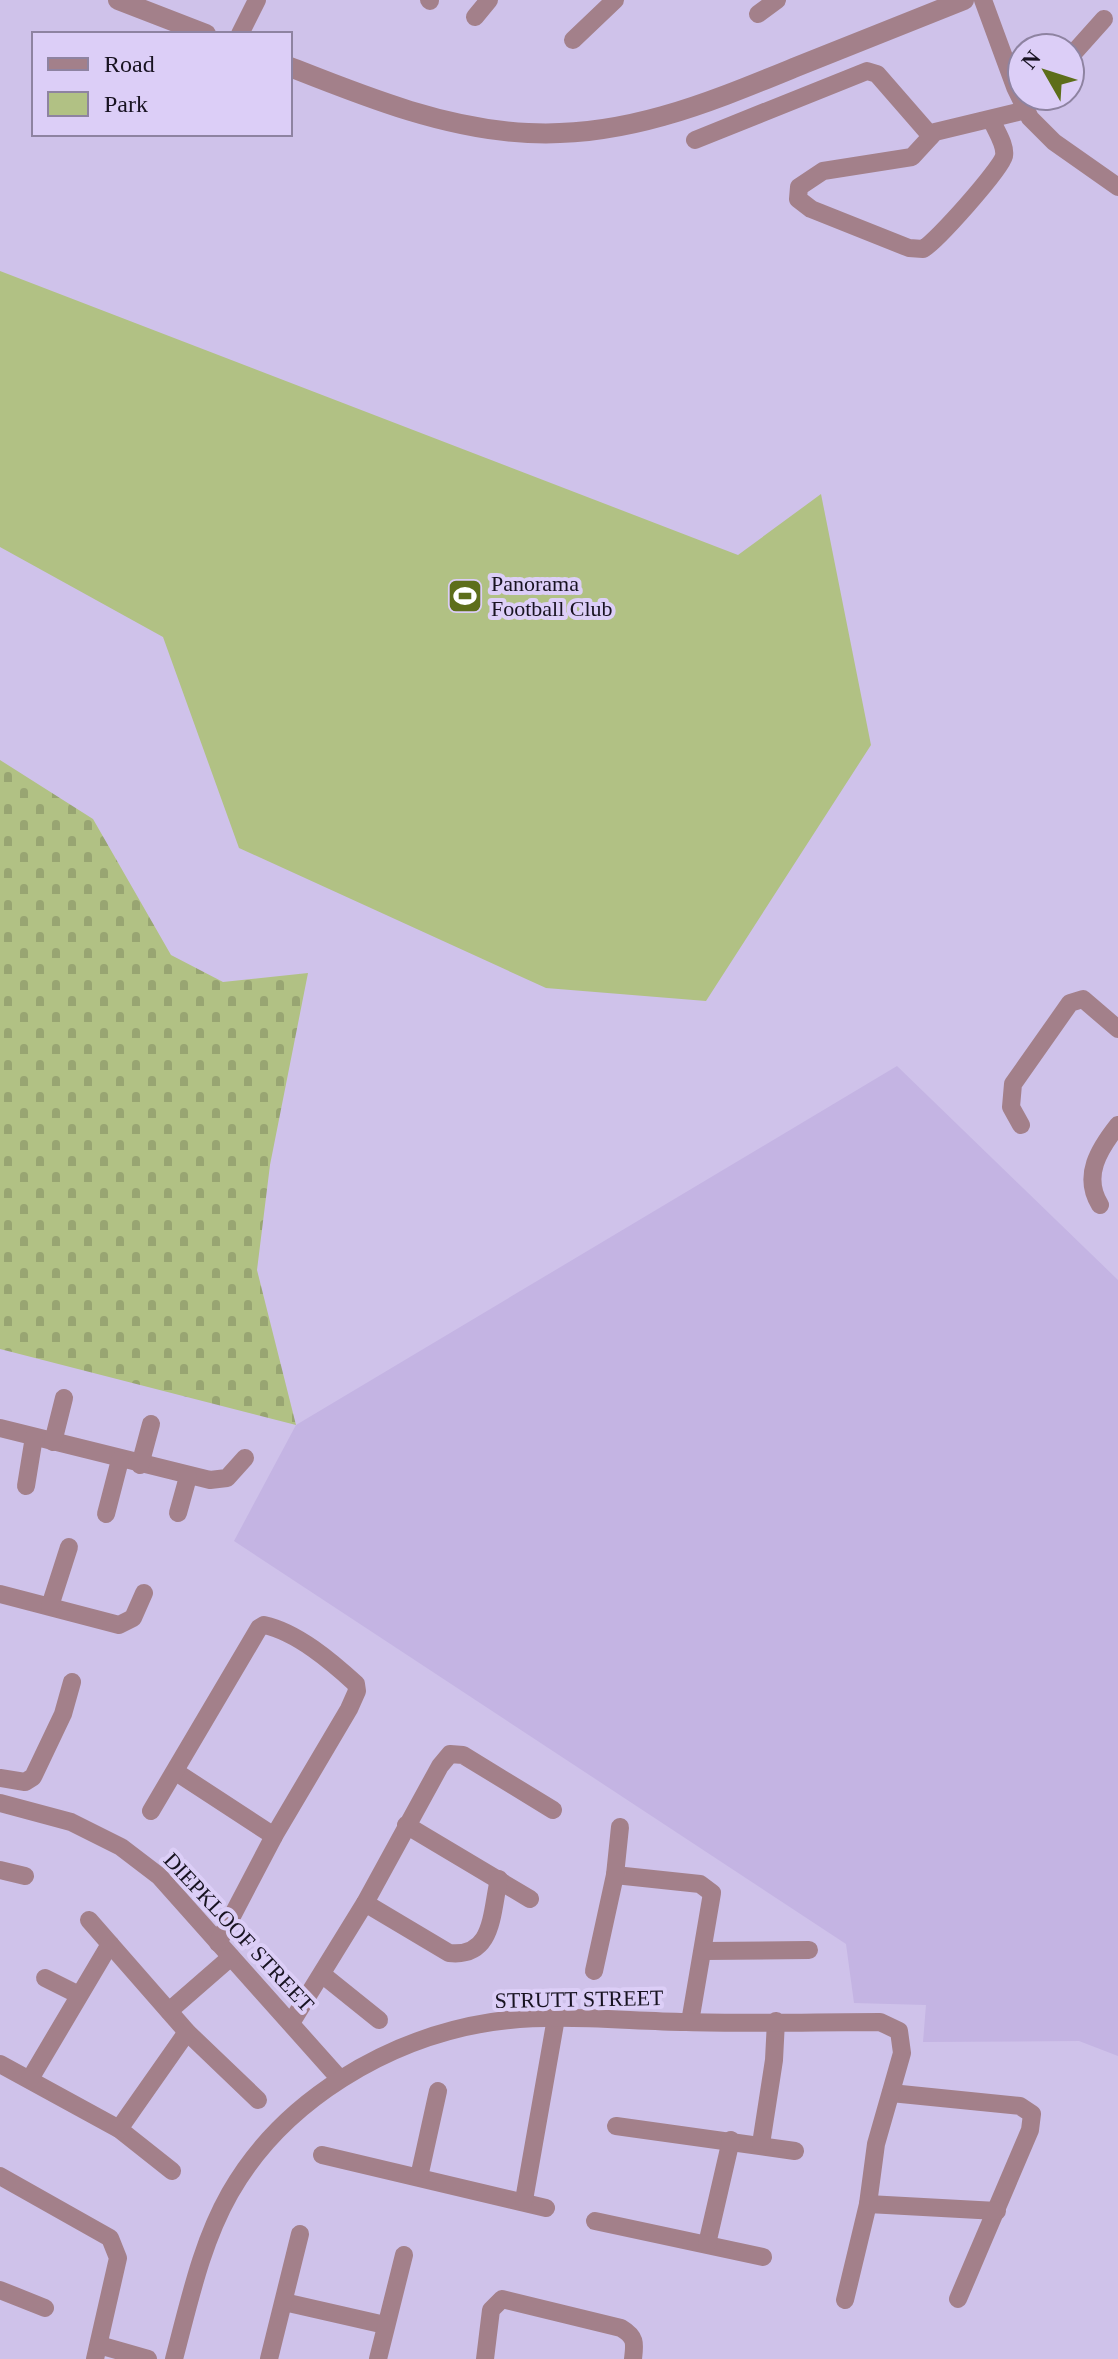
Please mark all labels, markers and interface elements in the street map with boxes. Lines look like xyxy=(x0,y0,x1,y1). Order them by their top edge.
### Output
legend xyxy=(32,32,292,136)
north arrow xyxy=(1006,32,1086,112)
text: N xyxy=(1016,46,1046,74)
text: Road xyxy=(104,51,155,77)
text: Park xyxy=(104,91,148,117)
place label: Panorama Football Club xyxy=(491,571,613,621)
sports icon: Panorama Football Club xyxy=(446,577,484,615)
street label: DIEPKLOOF STREET xyxy=(159,1847,320,2017)
street label: STRUTT STREET xyxy=(494,1985,664,2013)

